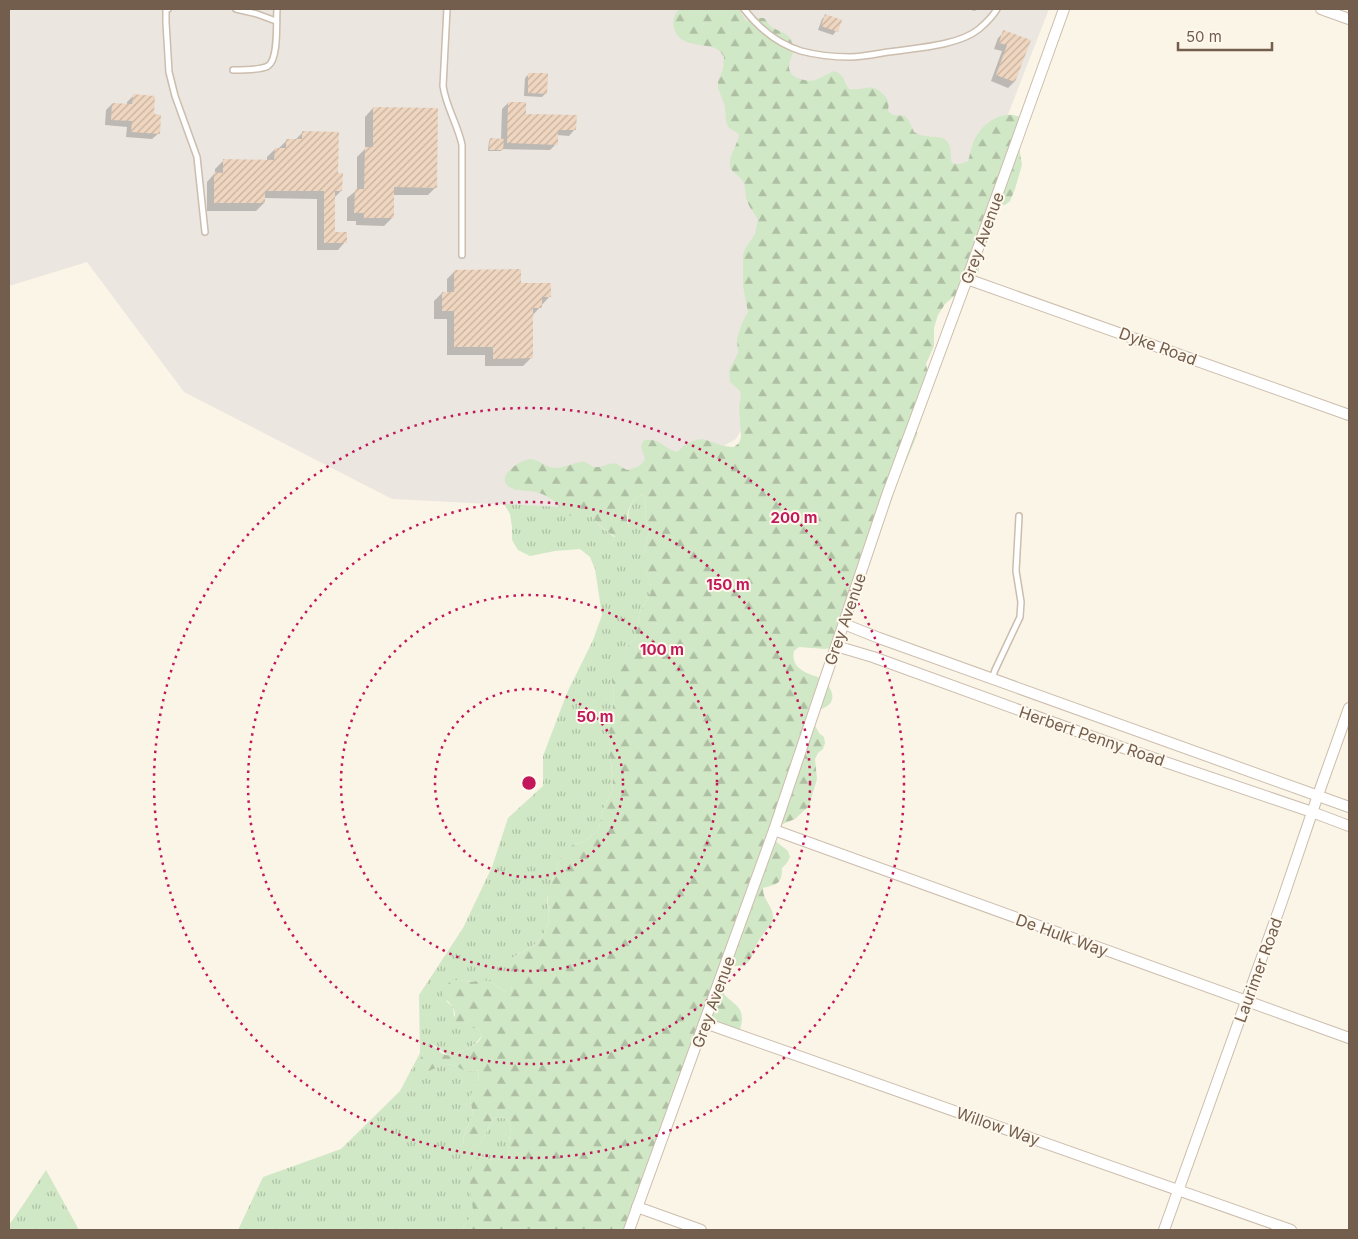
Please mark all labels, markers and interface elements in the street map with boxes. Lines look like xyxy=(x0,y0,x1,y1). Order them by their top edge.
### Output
scale bar xyxy=(1178,20,1272,52)
text: 50 m xyxy=(1186,27,1222,46)
street label: Grey Avenue xyxy=(956,189,1008,287)
street label: Dyke Road xyxy=(1116,323,1200,369)
text: 200 m xyxy=(771,508,817,527)
street label: Grey Avenue xyxy=(820,570,870,668)
text: 150 m xyxy=(706,575,750,594)
text: 100 m xyxy=(640,640,684,659)
street label: Herbert Penny Road xyxy=(1016,702,1168,770)
text: 50 m xyxy=(577,707,613,726)
centre of rings xyxy=(520,774,538,792)
street label: De Hulk Way xyxy=(1013,909,1111,961)
street label: Laurimer Road xyxy=(1230,915,1286,1025)
street label: Grey Avenue xyxy=(687,953,739,1051)
street label: Willow Way xyxy=(954,1102,1042,1150)

